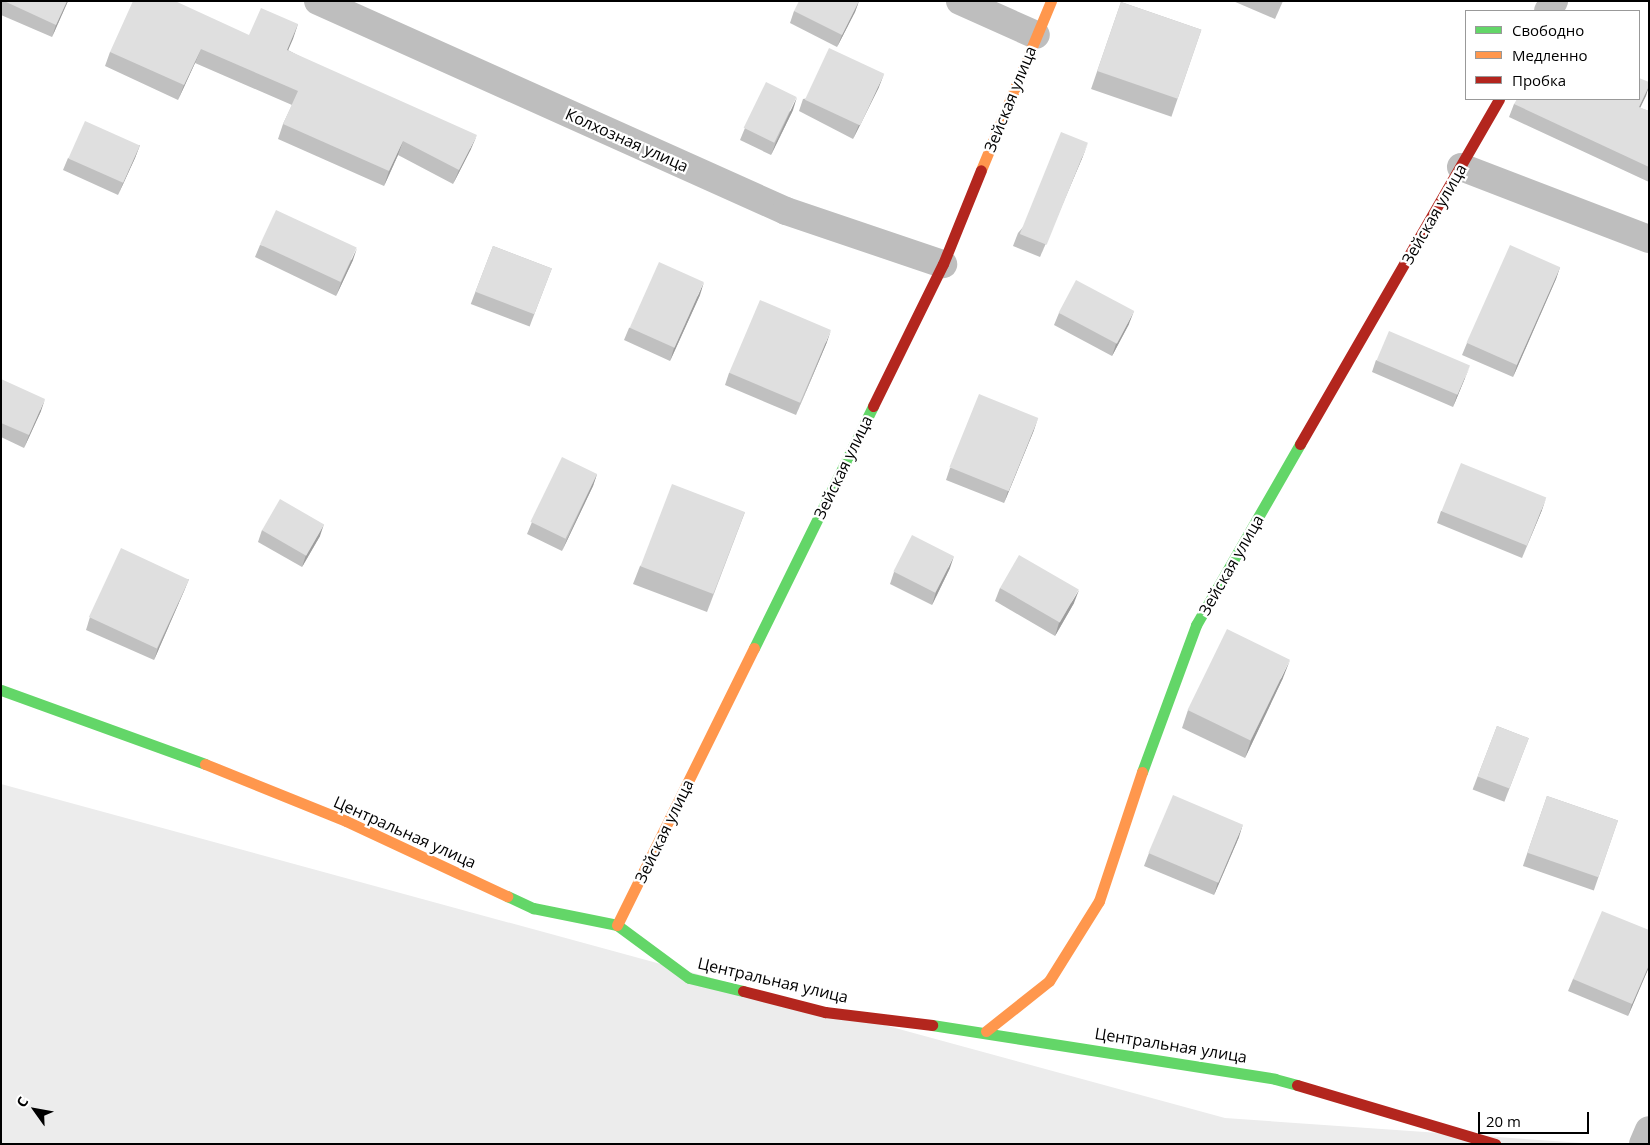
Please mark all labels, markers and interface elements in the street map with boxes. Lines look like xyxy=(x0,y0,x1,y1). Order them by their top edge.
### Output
legend xyxy=(1465,10,1640,100)
text: Свободно xyxy=(1512,20,1584,40)
street label: Зейская улица xyxy=(980,43,1040,155)
text: Медленно xyxy=(1512,45,1588,65)
text: Пробка xyxy=(1512,70,1566,90)
street label: Колхозная улица xyxy=(563,104,691,176)
street label: Зейская улица xyxy=(1398,160,1470,268)
street label: Зейская улица xyxy=(810,412,876,522)
street label: Зейская улица xyxy=(1195,511,1267,619)
street label: Зейская улица xyxy=(631,776,697,886)
street label: Центральная улица xyxy=(331,792,479,872)
street label: Центральная улица xyxy=(696,953,850,1007)
street label: Центральная улица xyxy=(1093,1023,1249,1067)
north arrow xyxy=(10,1085,60,1135)
text: С xyxy=(11,1093,32,1111)
scale bar xyxy=(1480,1102,1591,1134)
text: 20 m xyxy=(1486,1111,1521,1131)

